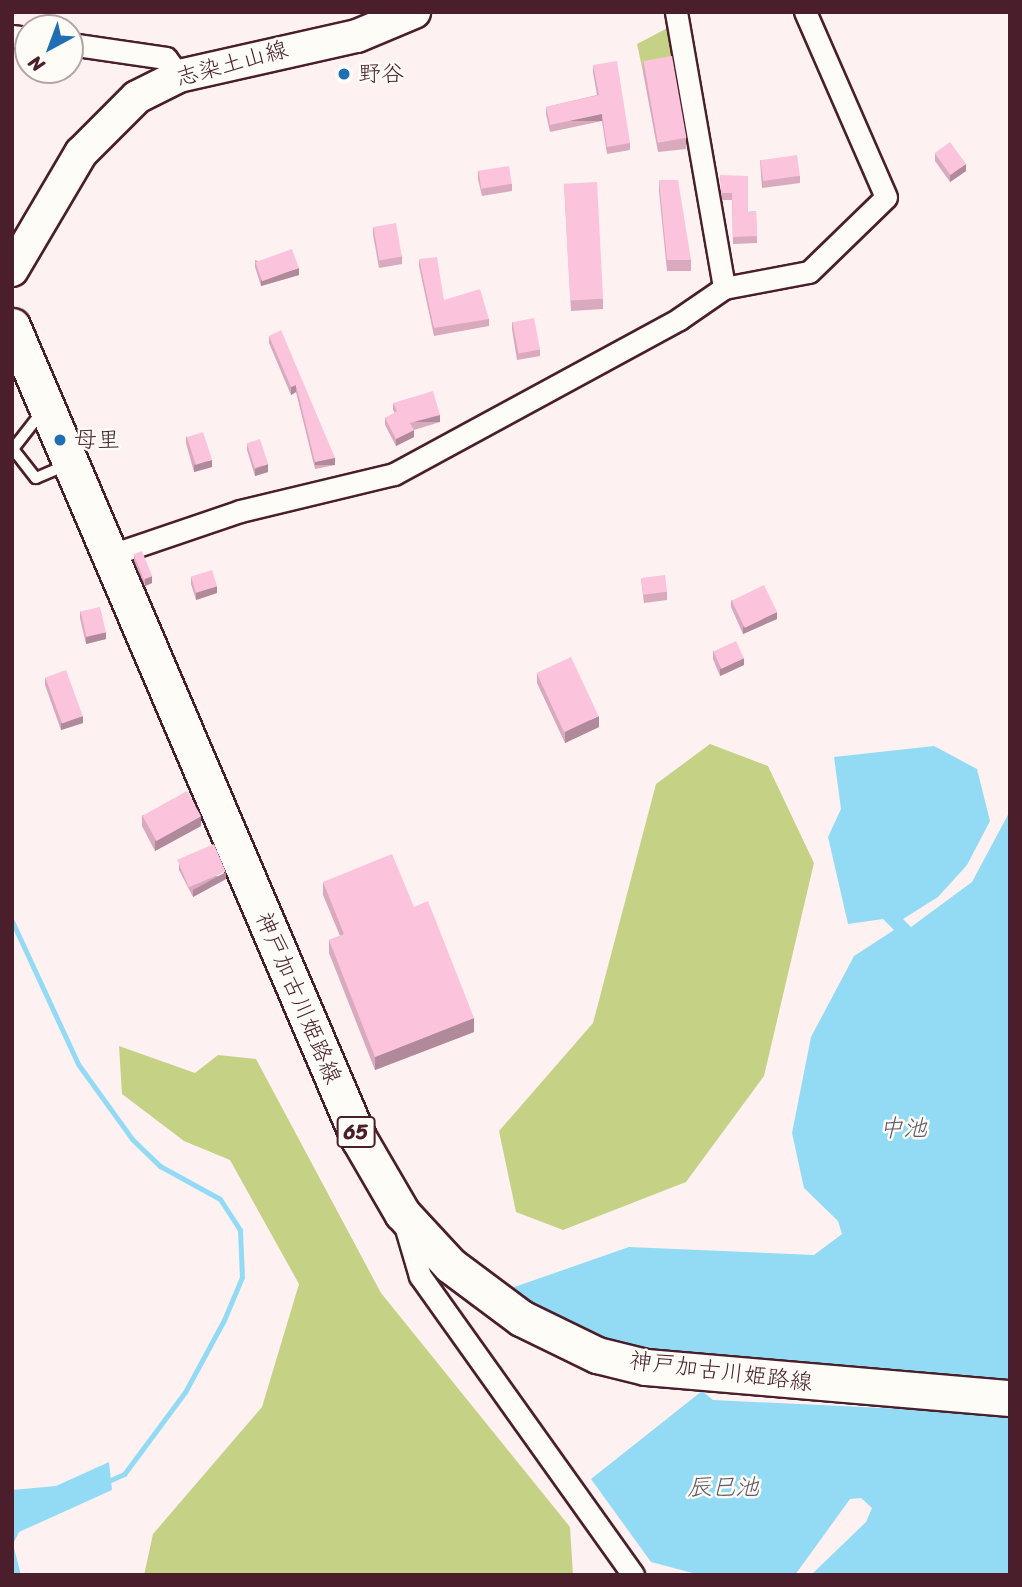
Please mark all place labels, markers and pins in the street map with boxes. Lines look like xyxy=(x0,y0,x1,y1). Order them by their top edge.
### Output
place label: 野谷 xyxy=(358,60,404,88)
marker: 野谷 xyxy=(336,66,352,82)
place label: 母里 xyxy=(74,426,120,454)
marker: 母里 xyxy=(52,432,68,448)

